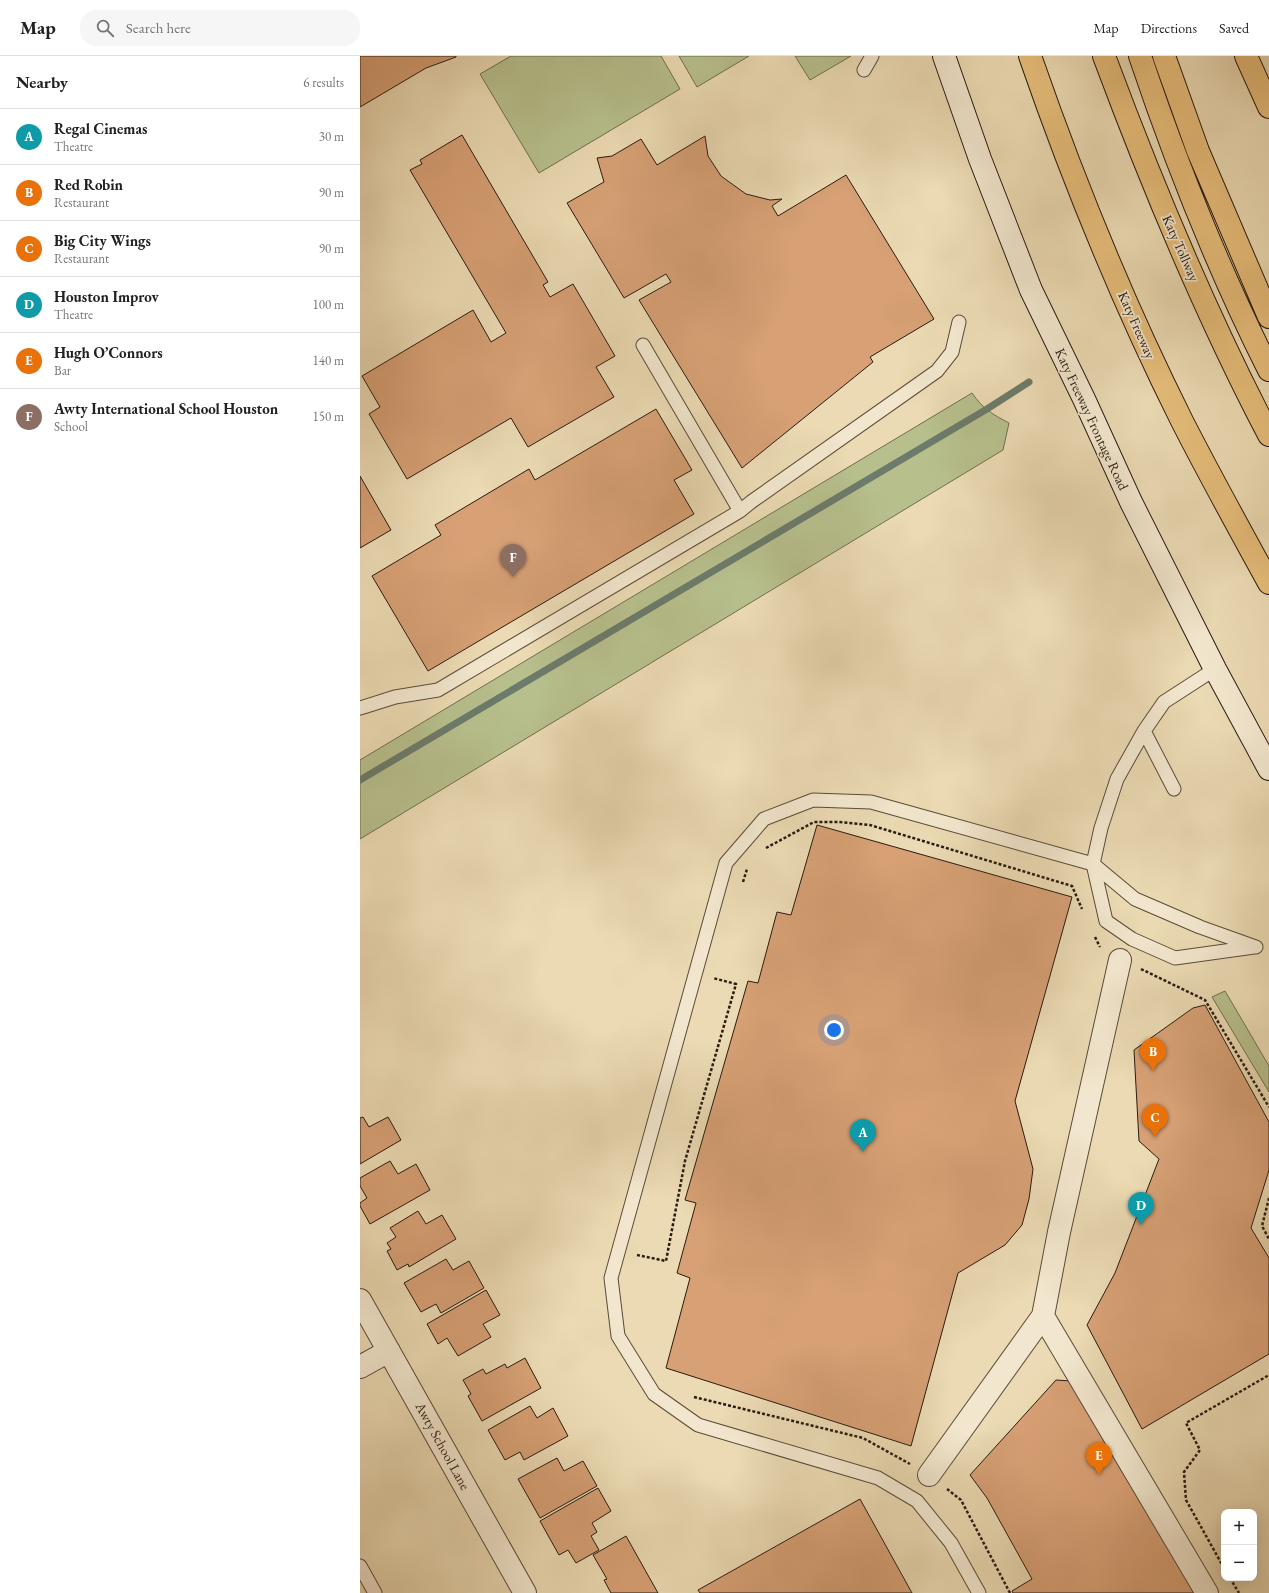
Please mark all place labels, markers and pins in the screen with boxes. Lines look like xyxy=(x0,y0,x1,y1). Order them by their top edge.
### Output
pin: F xyxy=(500,544,526,577)
pin: B xyxy=(1140,1038,1166,1071)
pin: C xyxy=(1142,1104,1168,1137)
pin: A xyxy=(850,1119,876,1152)
pin: D xyxy=(1128,1192,1154,1225)
pin: E xyxy=(1086,1442,1112,1475)

